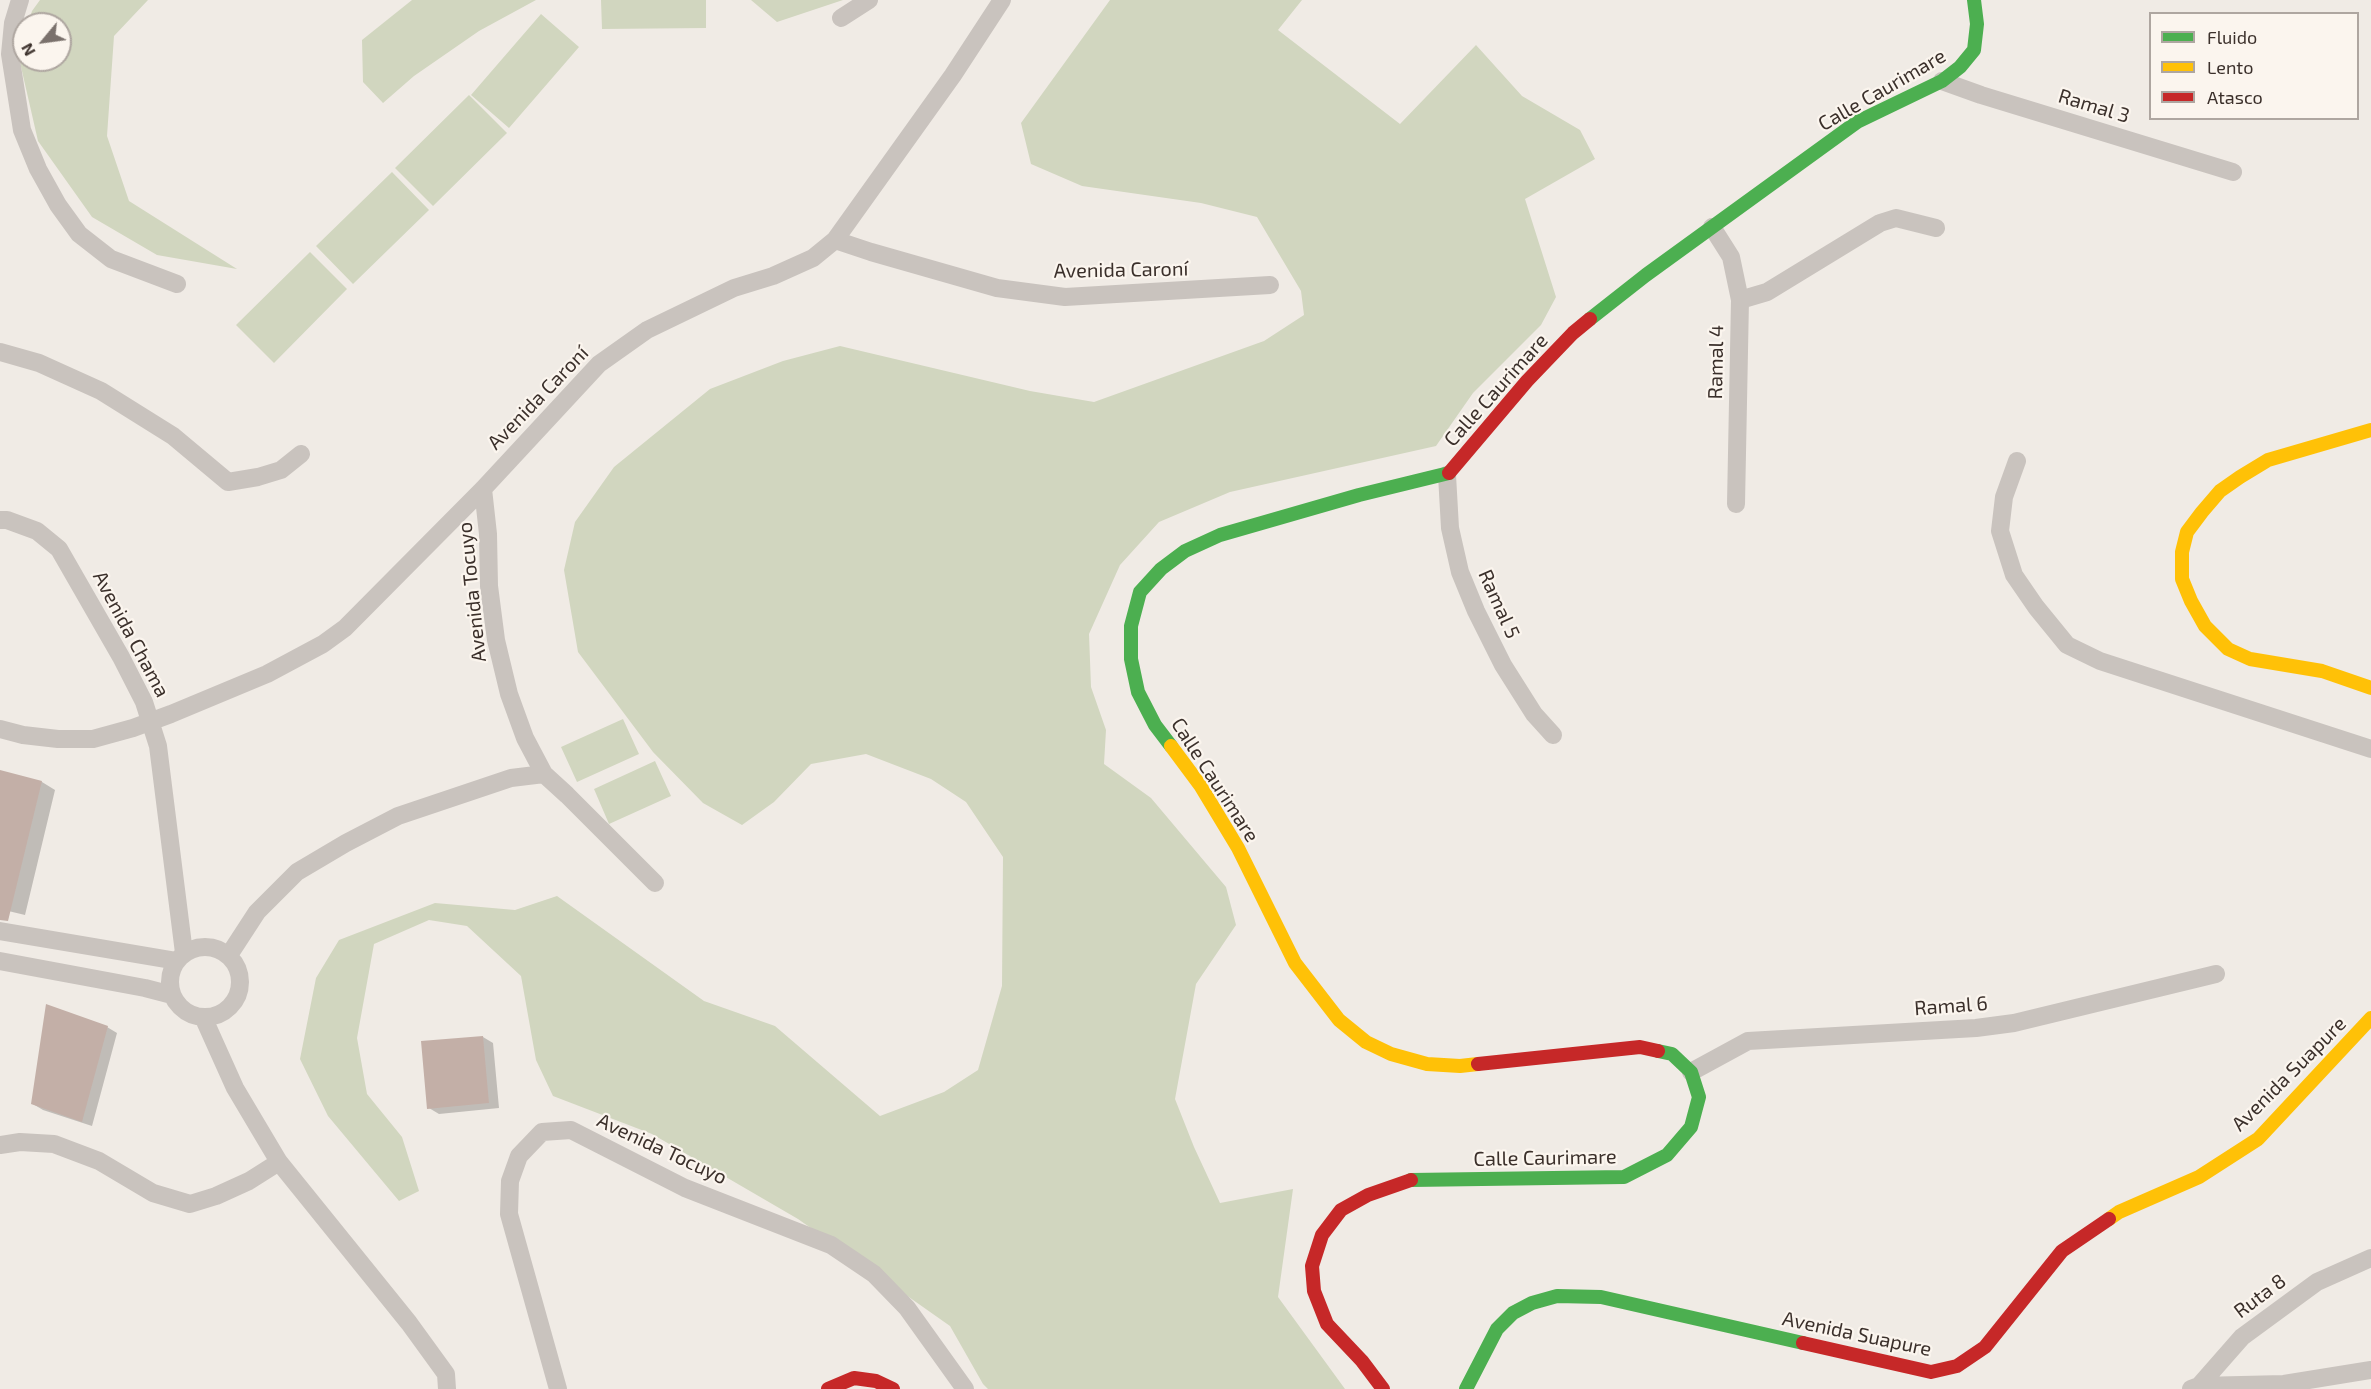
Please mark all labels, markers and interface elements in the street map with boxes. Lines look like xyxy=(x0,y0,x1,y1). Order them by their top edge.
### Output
north arrow xyxy=(12,12,72,72)
legend xyxy=(2149,12,2359,120)
text: Fluido xyxy=(2207,26,2257,48)
text: N xyxy=(16,40,39,60)
street label: Calle Caurimare xyxy=(1814,44,1950,136)
text: Lento xyxy=(2207,56,2253,78)
street label: Ramal 3 xyxy=(2055,84,2133,128)
text: Atasco xyxy=(2207,86,2263,108)
street label: Avenida Caroní xyxy=(1053,257,1189,283)
street label: Ramal 4 xyxy=(1703,325,1729,399)
street label: Calle Caurimare xyxy=(1439,329,1553,451)
street label: Avenida Caroní xyxy=(483,341,593,455)
street label: Avenida Tocuyo xyxy=(453,521,491,663)
street label: Ramal 5 xyxy=(1473,566,1525,642)
street label: Avenida Chama xyxy=(88,567,174,701)
street label: Calle Caurimare xyxy=(1166,713,1264,847)
street label: Ramal 6 xyxy=(1913,991,1989,1021)
street label: Avenida Suapure xyxy=(2227,1012,2351,1136)
street label: Avenida Tocuyo xyxy=(593,1108,731,1190)
street label: Calle Caurimare xyxy=(1473,1145,1617,1171)
street label: Ruta 8 xyxy=(2229,1269,2291,1323)
street label: Avenida Suapure xyxy=(1780,1306,1934,1362)

